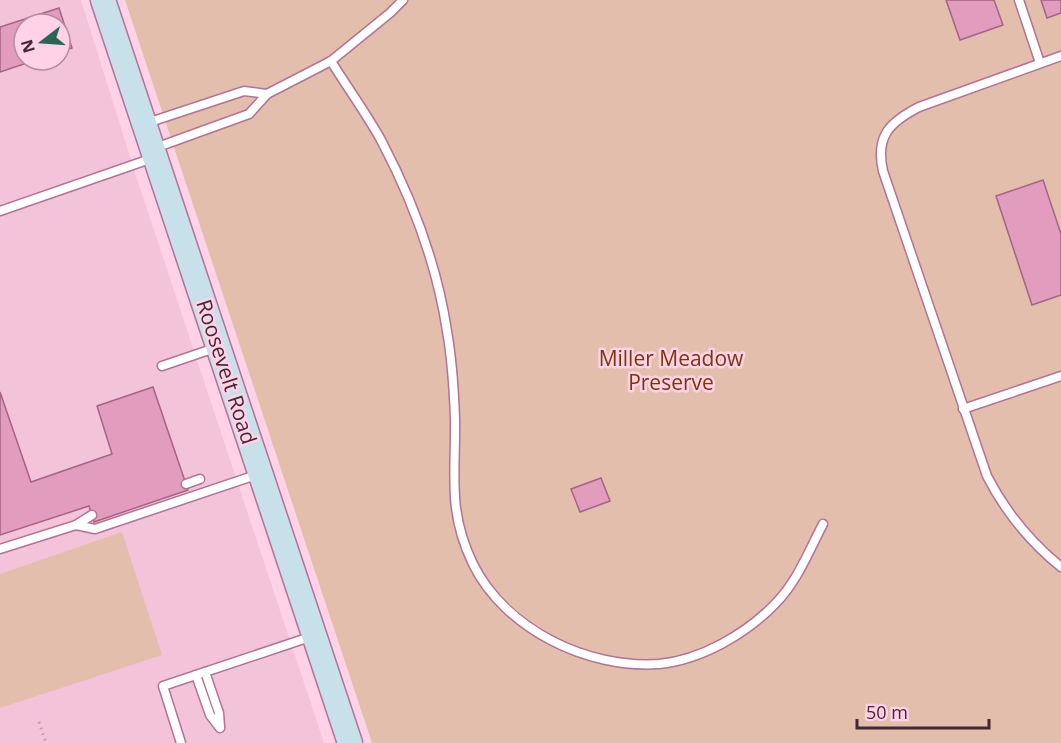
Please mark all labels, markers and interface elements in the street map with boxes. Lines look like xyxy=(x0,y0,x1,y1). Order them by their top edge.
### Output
north arrow xyxy=(12,12,72,72)
text: N xyxy=(15,37,40,56)
street label: Roosevelt Road xyxy=(190,296,264,448)
park label: Miller Meadow Preserve xyxy=(599,344,744,396)
scale bar xyxy=(857,692,989,730)
text: 50 m xyxy=(866,700,908,724)

